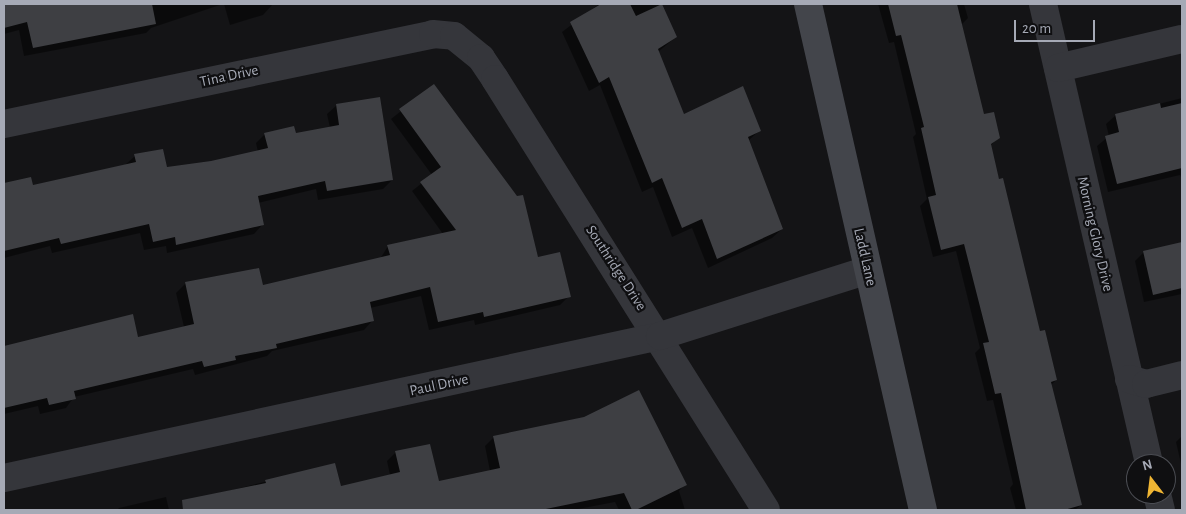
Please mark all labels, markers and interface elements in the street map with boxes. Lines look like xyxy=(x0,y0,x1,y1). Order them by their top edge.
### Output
scale bar xyxy=(1016,10,1097,42)
text: 20 m xyxy=(1022,21,1051,36)
street label: Tina Drive xyxy=(198,61,260,91)
street label: Morning Glory Drive xyxy=(1073,175,1117,293)
street label: Southridge Drive xyxy=(582,222,650,314)
street label: Ladd Lane xyxy=(850,226,880,288)
street label: Paul Drive xyxy=(408,370,470,400)
north arrow xyxy=(1126,454,1176,504)
text: N xyxy=(1141,457,1154,474)

